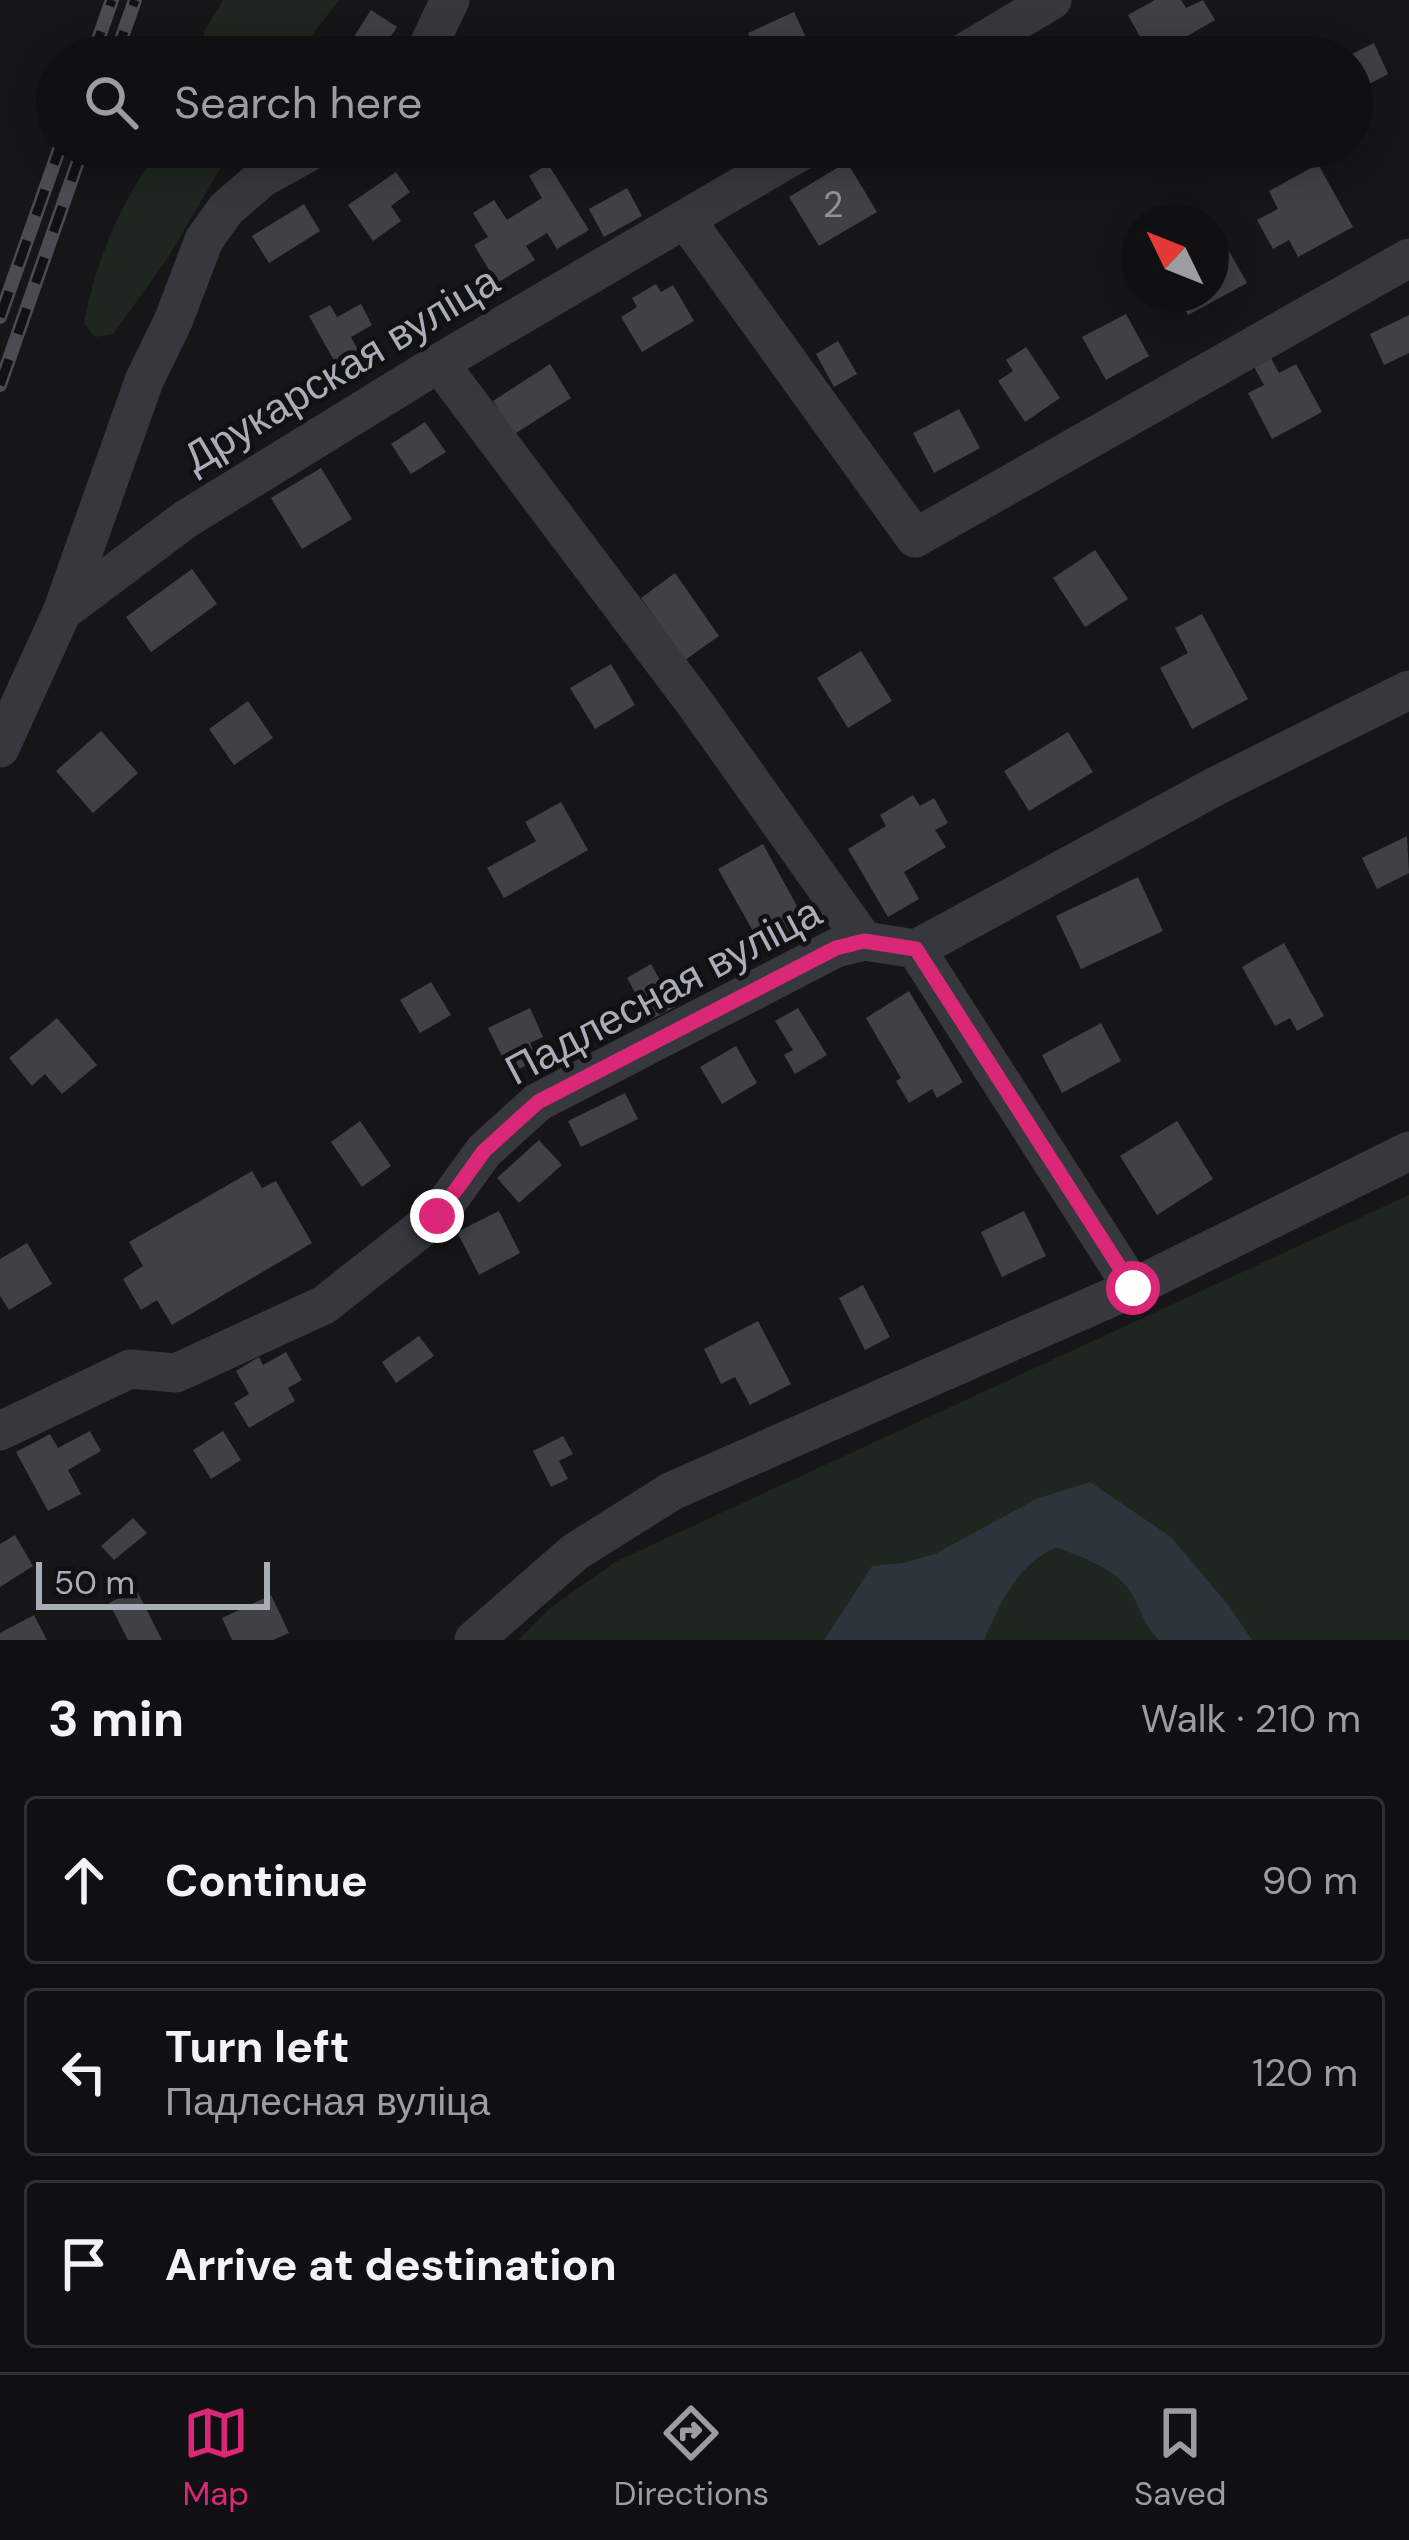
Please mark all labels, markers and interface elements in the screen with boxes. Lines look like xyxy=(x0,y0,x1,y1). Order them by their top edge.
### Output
search box xyxy=(36,36,1373,168)
icon: search xyxy=(78,69,144,135)
text: Search here xyxy=(174,73,422,132)
house number: 2 xyxy=(823,181,843,228)
north arrow xyxy=(1121,204,1229,312)
street label: Друкарская вуліца xyxy=(173,253,509,485)
street label: Падлесная вуліца xyxy=(496,884,831,1097)
route end xyxy=(410,1189,464,1243)
route start xyxy=(1106,1261,1160,1315)
scale bar xyxy=(36,1556,270,1609)
text: 50 m xyxy=(54,1561,135,1604)
text: 3 min xyxy=(48,1685,184,1752)
text: Walk · 210 m xyxy=(1141,1693,1361,1744)
icon: ahead xyxy=(51,1847,117,1913)
text: Continue xyxy=(165,1851,368,1910)
text: 90 m xyxy=(1262,1855,1358,1906)
text: Turn left xyxy=(165,2017,349,2076)
icon: left xyxy=(51,2039,117,2105)
text: 120 m xyxy=(1252,2047,1358,2098)
text: Падлесная вуліца xyxy=(165,2076,490,2127)
icon: arrive xyxy=(51,2231,117,2297)
text: Arrive at destination xyxy=(165,2235,617,2294)
tab: Map xyxy=(182,2400,249,2515)
tab: Directions xyxy=(614,2400,769,2515)
tab: Saved xyxy=(1134,2400,1227,2515)

